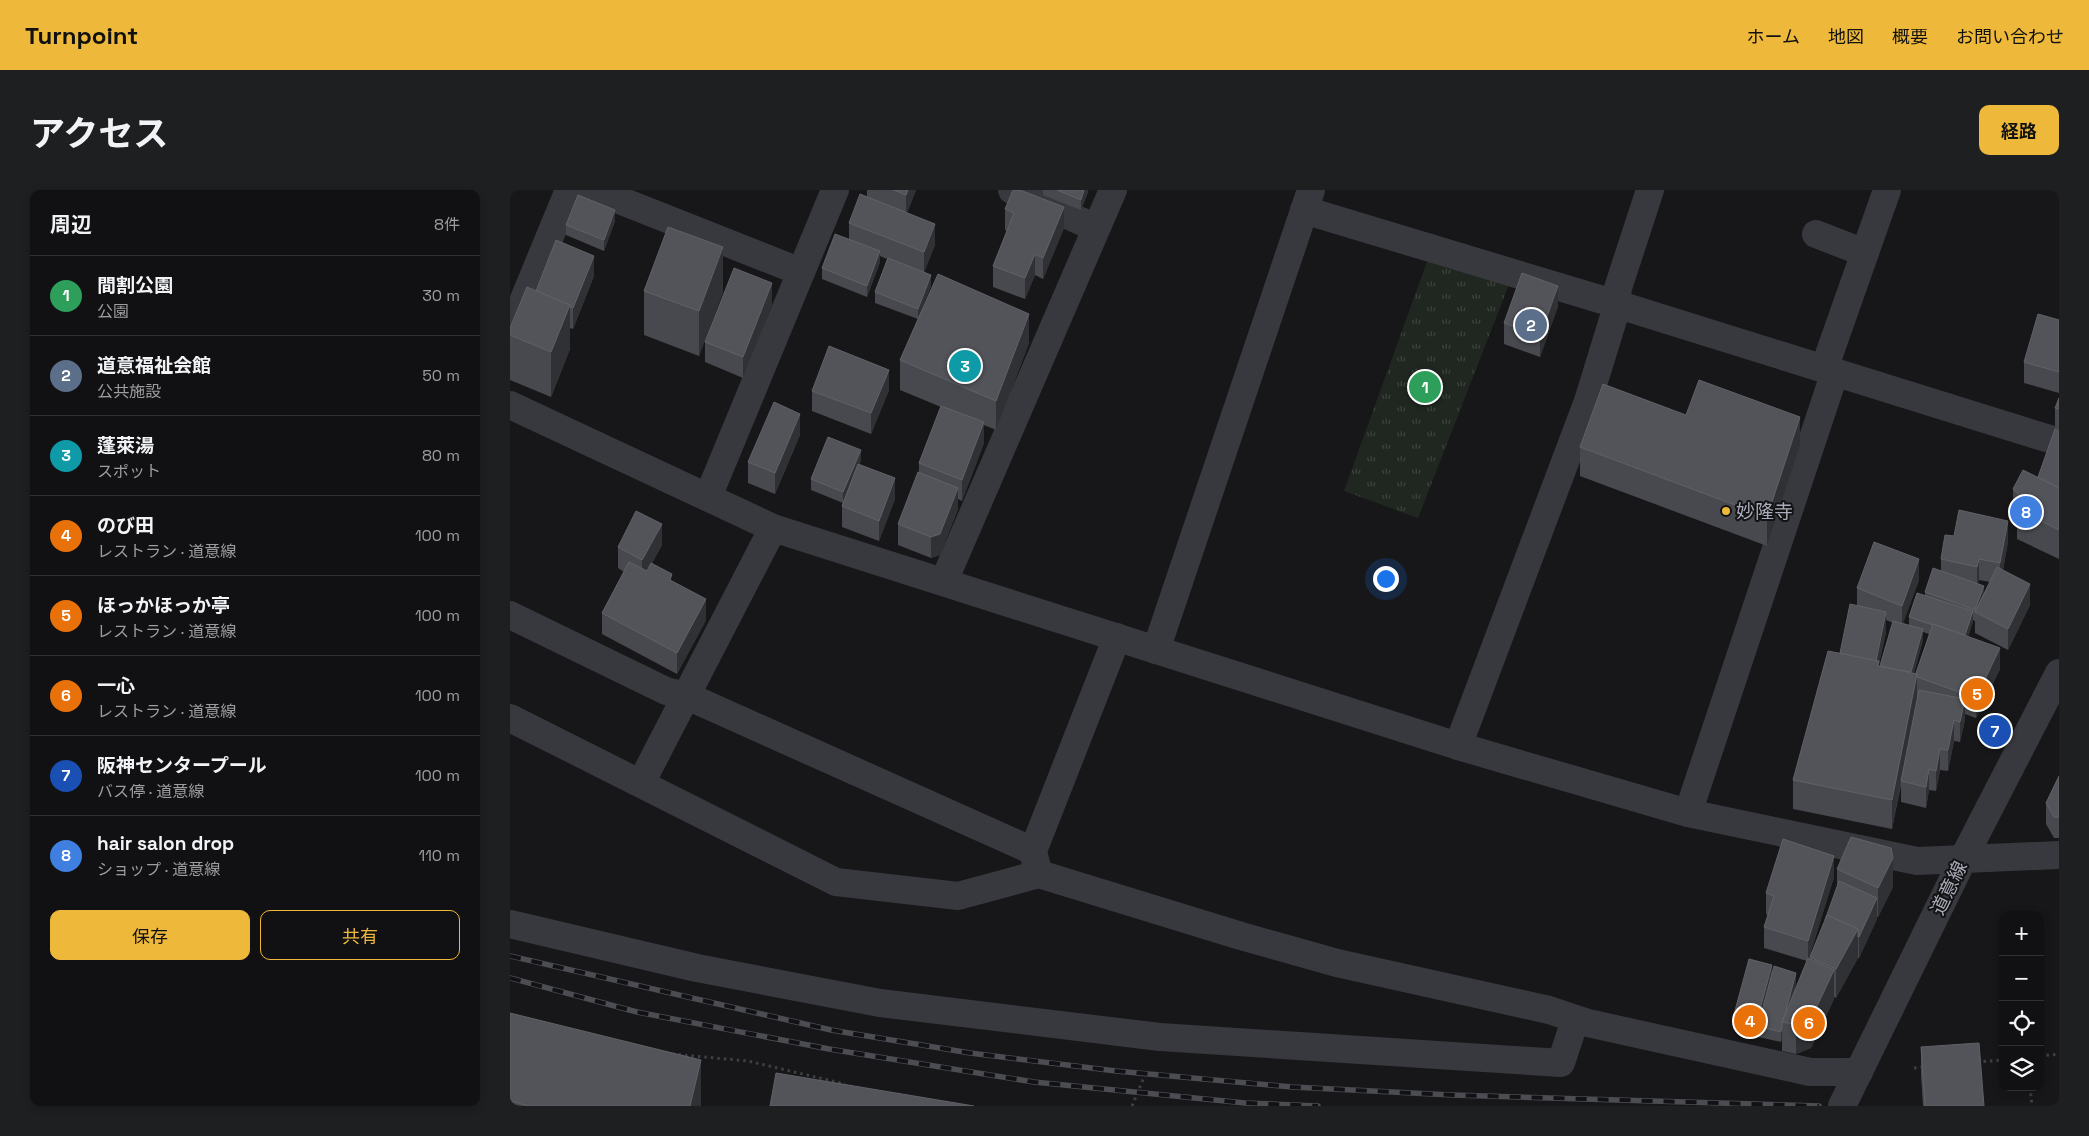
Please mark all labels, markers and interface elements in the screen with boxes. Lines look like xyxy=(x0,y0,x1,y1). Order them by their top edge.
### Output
text: Turnpoint xyxy=(25,20,138,51)
text: ホーム xyxy=(1747,25,1800,48)
text: 地図 xyxy=(1828,25,1864,48)
text: 概要 xyxy=(1892,25,1928,48)
text: お問い合わせ xyxy=(1956,25,2064,48)
button: 経路 xyxy=(1979,105,2059,155)
text: アクセス xyxy=(30,112,168,156)
text: 周辺 xyxy=(50,211,92,238)
text: 8件 xyxy=(434,214,460,235)
text: 間割公園 xyxy=(97,273,173,298)
text: 1 xyxy=(62,285,70,306)
text: 30 m xyxy=(422,285,460,306)
text: 公園 xyxy=(97,301,129,322)
pin: 2 xyxy=(1515,306,1547,344)
pin: 3 xyxy=(949,347,981,385)
text: 道意福祉会館 xyxy=(97,353,211,378)
text: 2 xyxy=(61,365,71,386)
text: 50 m xyxy=(422,365,460,386)
pin: 1 xyxy=(1409,368,1441,406)
text: 公共施設 xyxy=(97,381,161,402)
text: 蓬萊湯 xyxy=(97,433,154,458)
text: 3 xyxy=(61,445,71,466)
text: 80 m xyxy=(422,445,460,466)
text: スポット xyxy=(97,461,161,482)
pin: 8 xyxy=(2010,493,2042,531)
place label: 妙隆寺 xyxy=(1736,499,1793,524)
marker: 妙隆寺 xyxy=(1720,505,1732,517)
text: のび田 xyxy=(97,513,154,538)
text: 4 xyxy=(61,525,71,546)
text: 100 m xyxy=(415,525,460,546)
text: レストラン · 道意線 xyxy=(97,541,236,562)
your location xyxy=(1373,566,1399,592)
text: ほっかほっか亭 xyxy=(97,593,230,618)
text: 5 xyxy=(61,605,71,626)
text: 100 m xyxy=(415,605,460,626)
text: レストラン · 道意線 xyxy=(97,621,236,642)
text: 一心 xyxy=(97,673,135,698)
pin: 5 xyxy=(1961,675,1993,713)
text: 6 xyxy=(61,685,71,706)
text: 100 m xyxy=(415,685,460,706)
text: レストラン · 道意線 xyxy=(97,701,236,722)
pin: 7 xyxy=(1979,712,2011,750)
text: 阪神センタープール xyxy=(97,753,267,778)
text: 7 xyxy=(62,765,70,786)
text: 100 m xyxy=(415,765,460,786)
text: バス停 · 道意線 xyxy=(97,781,204,802)
text: hair salon drop xyxy=(97,831,234,856)
text: 8 xyxy=(61,845,71,866)
text: 110 m xyxy=(418,845,460,866)
street label: 道意線 xyxy=(1925,857,1973,919)
text: ショップ · 道意線 xyxy=(97,859,220,880)
button: 保存 xyxy=(50,910,250,960)
button: 共有 xyxy=(260,910,460,960)
map controls xyxy=(1999,911,2044,1091)
button: + xyxy=(1999,911,2044,956)
button: − xyxy=(1999,956,2044,1001)
button: locate xyxy=(1999,1001,2044,1046)
pin: 4 xyxy=(1734,1002,1766,1040)
pin: 6 xyxy=(1793,1004,1825,1042)
button: layers xyxy=(1999,1046,2044,1091)

